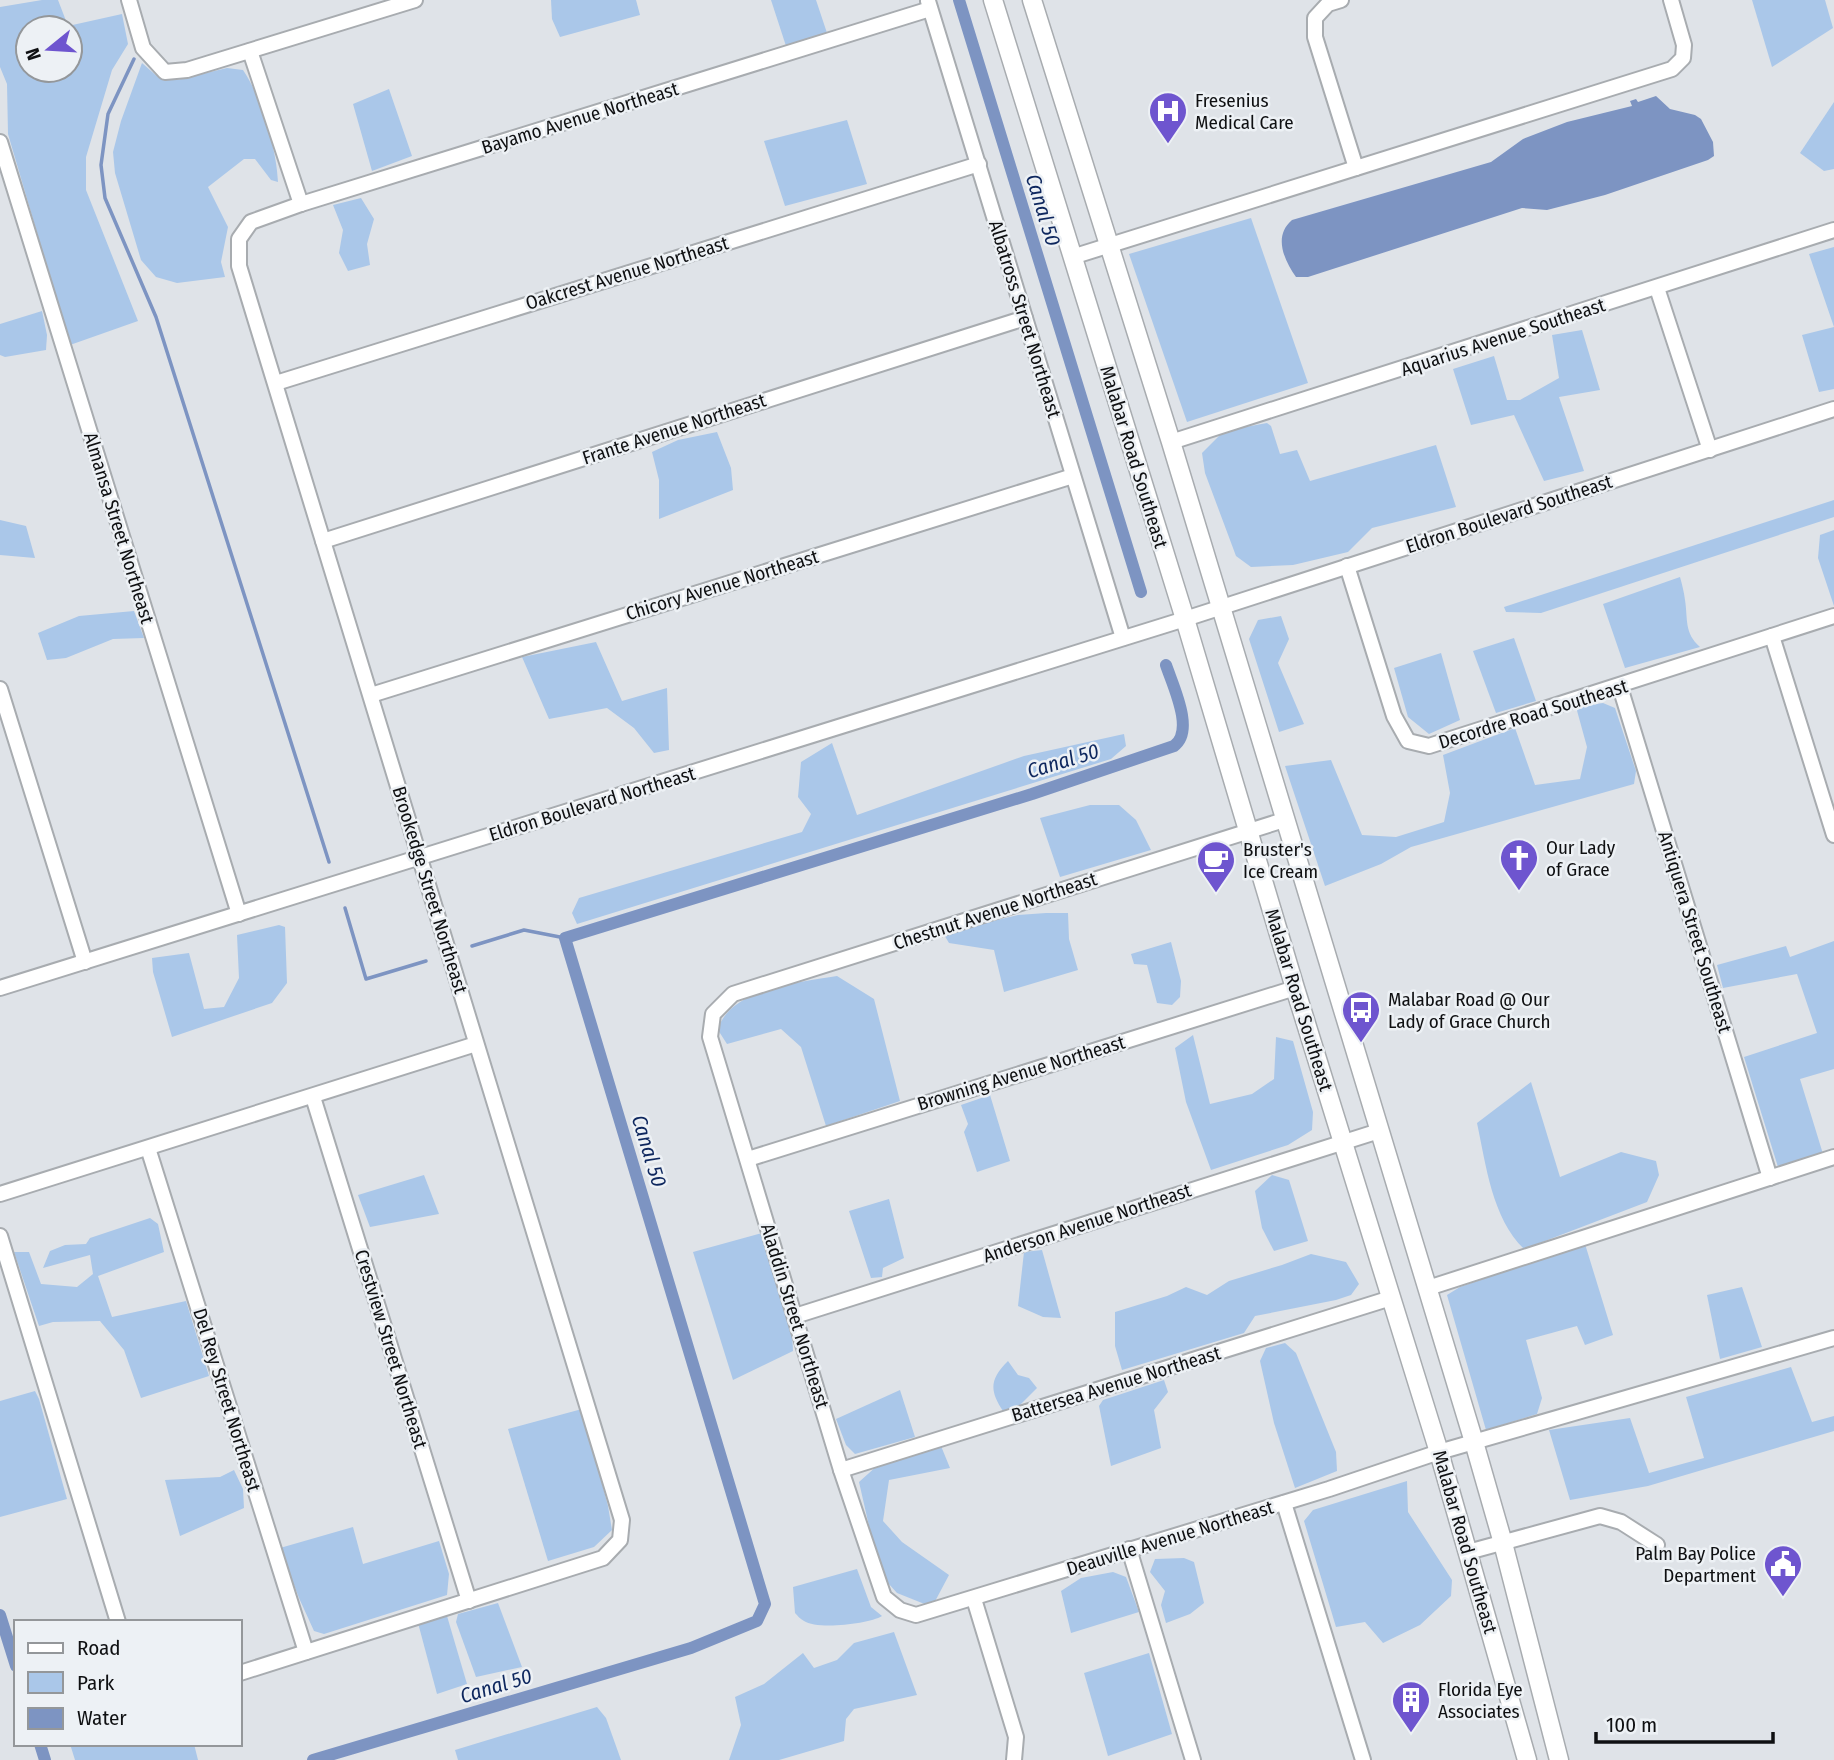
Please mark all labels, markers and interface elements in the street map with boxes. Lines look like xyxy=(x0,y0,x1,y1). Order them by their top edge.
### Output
north arrow xyxy=(14,14,84,84)
text: N xyxy=(21,45,46,63)
street label: Bayamo Avenue Northeast xyxy=(479,77,682,159)
place label: Fresenius Medical Care xyxy=(1195,89,1294,134)
hospital icon: Fresenius Medical Care xyxy=(1147,90,1189,145)
water label: Canal 50 xyxy=(1020,171,1066,249)
street label: Albatross Street Northeast xyxy=(984,217,1066,421)
street label: Oakcrest Avenue Northeast xyxy=(523,231,732,315)
street label: Aquarius Avenue Southeast xyxy=(1398,293,1609,381)
street label: Malabar Road Southeast xyxy=(1095,363,1173,552)
street label: Frante Avenue Northeast xyxy=(579,388,769,470)
street label: Almansa Street Northeast xyxy=(79,429,159,627)
street label: Eldron Boulevard Southeast xyxy=(1403,470,1616,558)
street label: Chicory Avenue Northeast xyxy=(623,544,822,625)
street label: Decordre Road Southeast xyxy=(1436,674,1631,754)
water label: Canal 50 xyxy=(1024,738,1102,784)
street label: Eldron Boulevard Northeast xyxy=(486,761,699,846)
street label: Brookedge Street Northeast xyxy=(387,784,473,997)
street label: Antiquera Street Southeast xyxy=(1653,828,1737,1036)
place label: Our Lady of Grace xyxy=(1546,836,1616,881)
church icon: Our Lady of Grace xyxy=(1498,837,1540,892)
place label: Bruster's Ice Cream xyxy=(1243,838,1318,883)
cafe icon: Bruster's Ice Cream xyxy=(1195,839,1237,894)
street label: Chestnut Avenue Northeast xyxy=(890,867,1100,955)
street label: Malabar Road Southeast xyxy=(1260,906,1338,1095)
place label: Malabar Road @ Our Lady of Grace Church xyxy=(1388,988,1551,1033)
bus stop icon: Malabar Road @ Our Lady of Grace Church xyxy=(1340,989,1382,1044)
street label: Browning Avenue Northeast xyxy=(914,1030,1128,1116)
water label: Canal 50 xyxy=(626,1112,672,1190)
street label: Anderson Avenue Northeast xyxy=(980,1178,1195,1267)
street label: Aladdin Street Northeast xyxy=(756,1221,834,1412)
street label: Crestview Street Northeast xyxy=(350,1247,432,1452)
street label: Del Rey Street Northeast xyxy=(188,1306,266,1495)
street label: Battersea Avenue Northeast xyxy=(1009,1341,1224,1427)
street label: Malabar Road Southeast xyxy=(1428,1448,1502,1637)
street label: Deauville Avenue Northeast xyxy=(1064,1495,1277,1580)
place label: Palm Bay Police Department xyxy=(1635,1542,1757,1587)
public building icon: Palm Bay Police Department xyxy=(1762,1543,1804,1598)
legend xyxy=(14,1620,242,1746)
text: Road xyxy=(77,1635,121,1661)
water label: Canal 50 xyxy=(457,1663,535,1709)
text: Park xyxy=(77,1670,115,1696)
place label: Florida Eye Associates xyxy=(1438,1678,1523,1723)
building icon: Florida Eye Associates xyxy=(1390,1679,1432,1734)
scale bar xyxy=(1596,1700,1773,1744)
text: Water xyxy=(77,1705,127,1731)
text: 100 m xyxy=(1606,1712,1657,1738)

